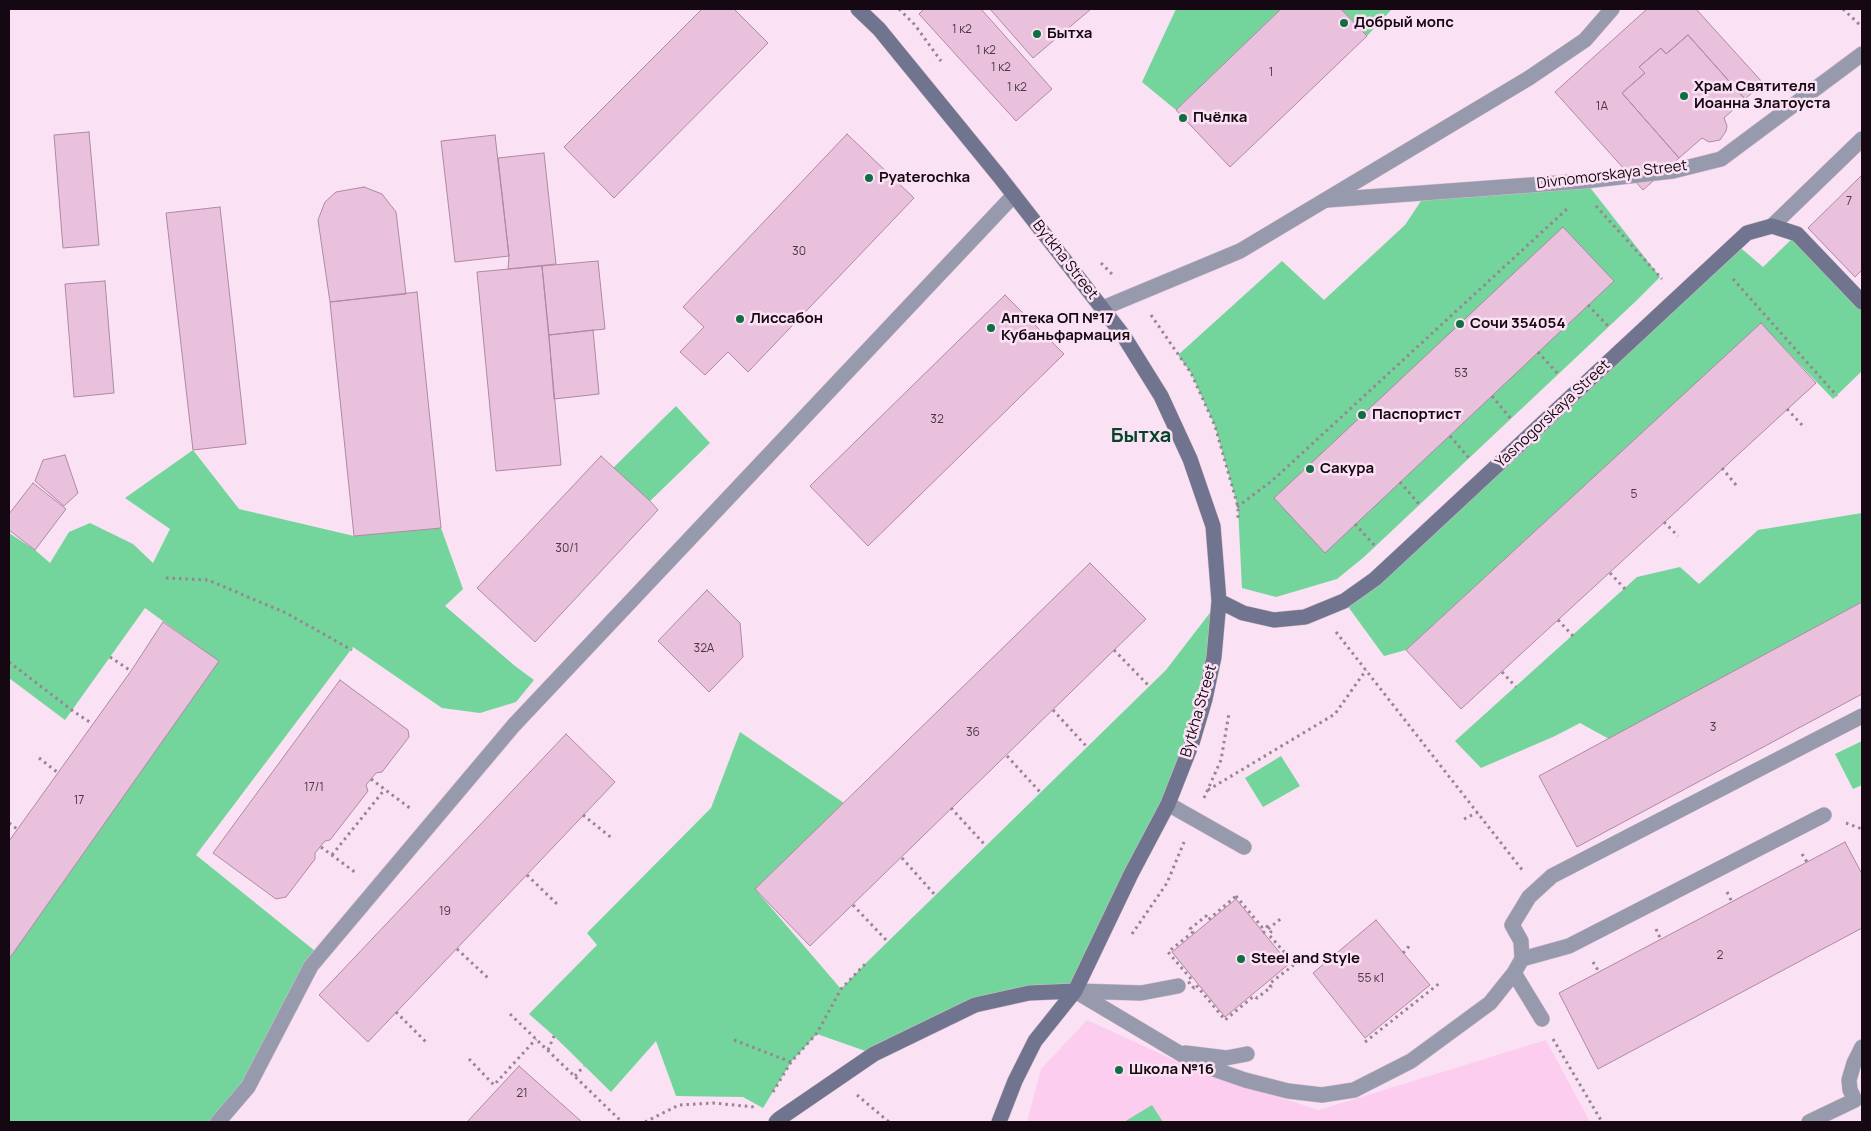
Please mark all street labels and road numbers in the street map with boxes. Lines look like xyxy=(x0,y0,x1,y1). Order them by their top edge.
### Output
street label: Divnomorskaya Street xyxy=(1536,157,1688,193)
street label: Bytkha Street xyxy=(1029,217,1101,303)
street label: Yasnogorskaya Street xyxy=(1492,356,1614,472)
street label: Bytkha Street xyxy=(1177,663,1221,759)

